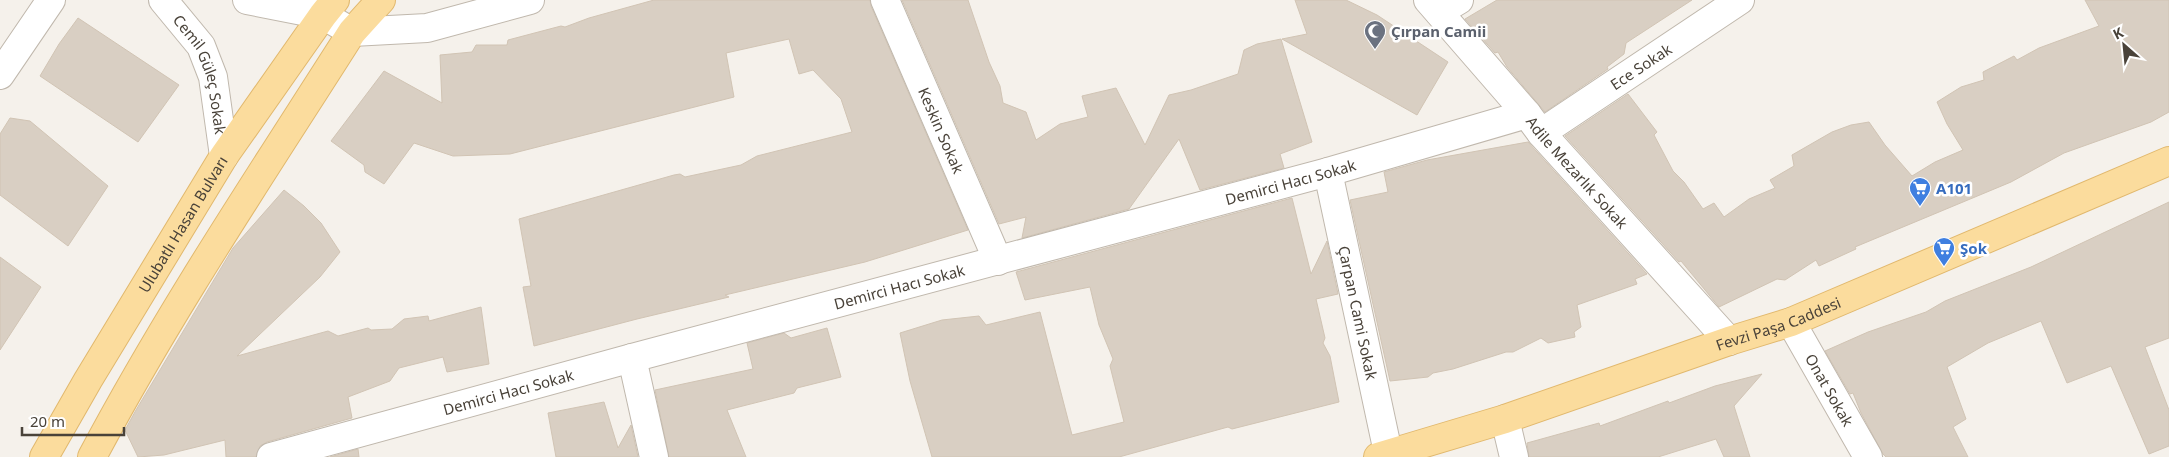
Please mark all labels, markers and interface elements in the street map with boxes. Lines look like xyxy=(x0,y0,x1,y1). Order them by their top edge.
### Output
street label: Cemil Güleç Sokak xyxy=(169,10,231,135)
mosque icon: Çırpan Camii xyxy=(1363,19,1387,50)
north arrow xyxy=(2099,20,2149,70)
place label: Çırpan Camii xyxy=(1391,21,1486,41)
text: K xyxy=(2109,22,2127,44)
street label: Ece Sokak xyxy=(1606,39,1675,94)
street label: Keskin Sokak xyxy=(914,84,969,176)
street label: Adile Mezarlık Sokak xyxy=(1522,112,1633,233)
street label: Ulubatlı Hasan Bulvarı xyxy=(134,152,232,296)
street label: Demirci Hacı Sokak xyxy=(1223,154,1358,209)
supermarket icon: A101 xyxy=(1908,176,1932,207)
place label: A101 xyxy=(1936,178,1972,198)
supermarket icon: Şok xyxy=(1932,236,1956,267)
place label: Şok xyxy=(1960,238,1988,258)
street label: Çarpan Cami Sokak xyxy=(1334,244,1382,382)
street label: Demirci Hacı Sokak xyxy=(832,260,967,314)
street label: Fevzi Paşa Caddesi xyxy=(1713,292,1844,355)
street label: Onat Sokak xyxy=(1801,350,1858,430)
street label: Demirci Hacı Sokak xyxy=(441,365,576,419)
scale bar xyxy=(22,404,125,436)
text: 20 m xyxy=(30,411,65,431)

